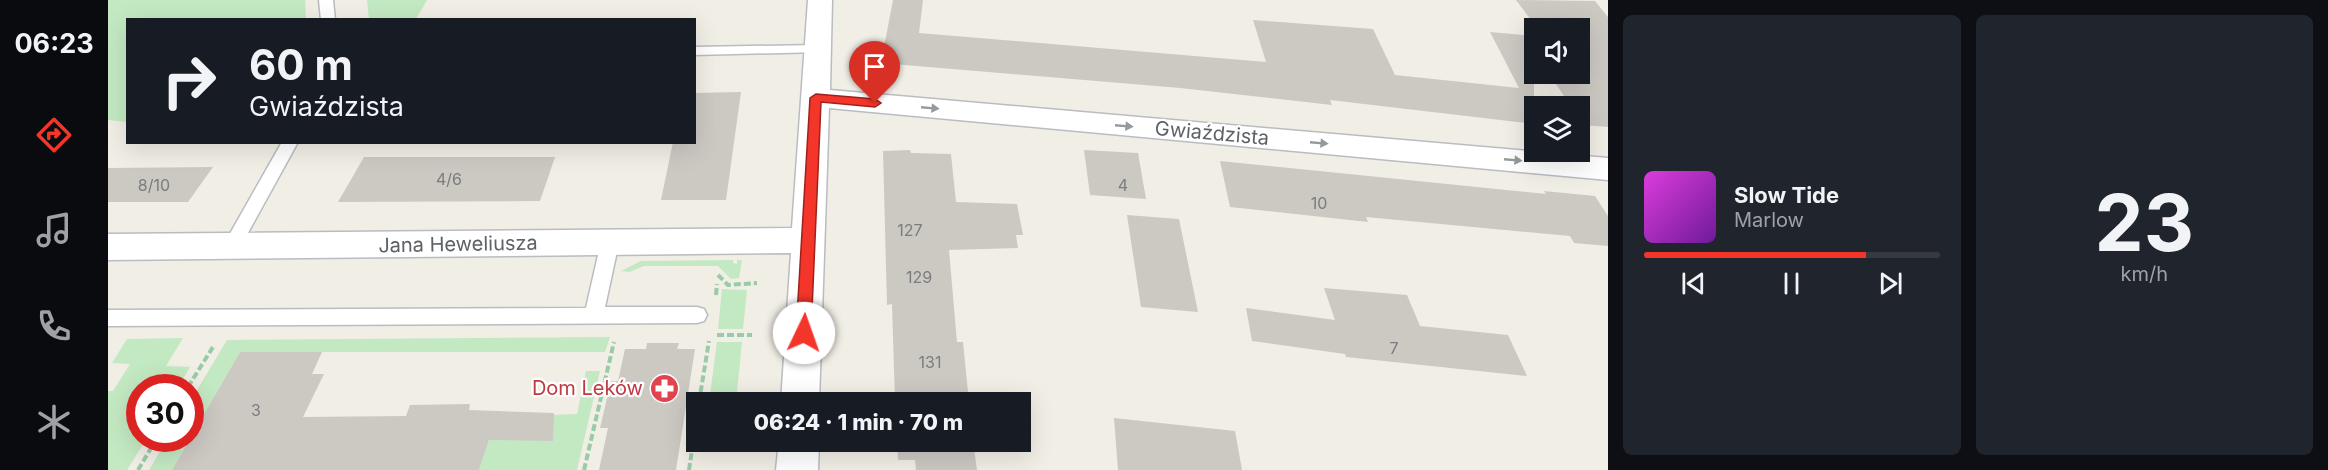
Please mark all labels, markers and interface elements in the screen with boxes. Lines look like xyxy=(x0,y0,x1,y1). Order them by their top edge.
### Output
map controls xyxy=(1524,18,1590,162)
button: sound xyxy=(1524,18,1590,84)
text: 06:23 xyxy=(14,27,94,60)
text: 60 m xyxy=(249,39,353,90)
pin xyxy=(849,41,900,103)
icon: right xyxy=(150,42,228,120)
icon: arrive xyxy=(858,50,891,83)
text: Gwiaździsta xyxy=(249,90,404,123)
button: layers xyxy=(1524,96,1590,162)
one-way arrow xyxy=(921,103,940,113)
icon: directions xyxy=(33,114,75,156)
street label: Gwiaździsta xyxy=(1154,116,1270,150)
one-way arrow xyxy=(1115,121,1134,131)
one-way arrow xyxy=(1309,138,1328,148)
one-way arrow xyxy=(1503,156,1522,165)
house number: 4/6 xyxy=(436,169,462,189)
house number: 8/10 xyxy=(138,175,170,195)
house number: 4 xyxy=(1118,175,1128,195)
text: 23 xyxy=(2095,175,2194,270)
text: Slow Tide xyxy=(1734,182,1839,208)
house number: 10 xyxy=(1311,193,1327,213)
text: Marlow xyxy=(1734,208,1804,232)
icon: music xyxy=(33,209,75,251)
house number: 127 xyxy=(897,220,923,240)
street label: Jana Heweliusza xyxy=(378,231,538,257)
text: km/h xyxy=(2120,262,2168,286)
house number: 129 xyxy=(906,267,932,287)
icon: previous xyxy=(1677,267,1710,300)
icon: pause xyxy=(1775,267,1808,300)
icon: next xyxy=(1874,267,1907,300)
position arrow xyxy=(772,301,836,365)
icon: phone xyxy=(33,305,75,347)
house number: 7 xyxy=(1389,338,1399,358)
house number: 131 xyxy=(919,352,941,372)
pharmacy icon: Dom Leków xyxy=(648,372,680,404)
speed limit sign: 30 xyxy=(126,374,204,452)
place label: Dom Leków xyxy=(532,376,643,400)
house number: 3 xyxy=(251,400,261,420)
icon: climate xyxy=(33,401,75,443)
text: 06:24 · 1 min · 70 m xyxy=(754,409,963,435)

